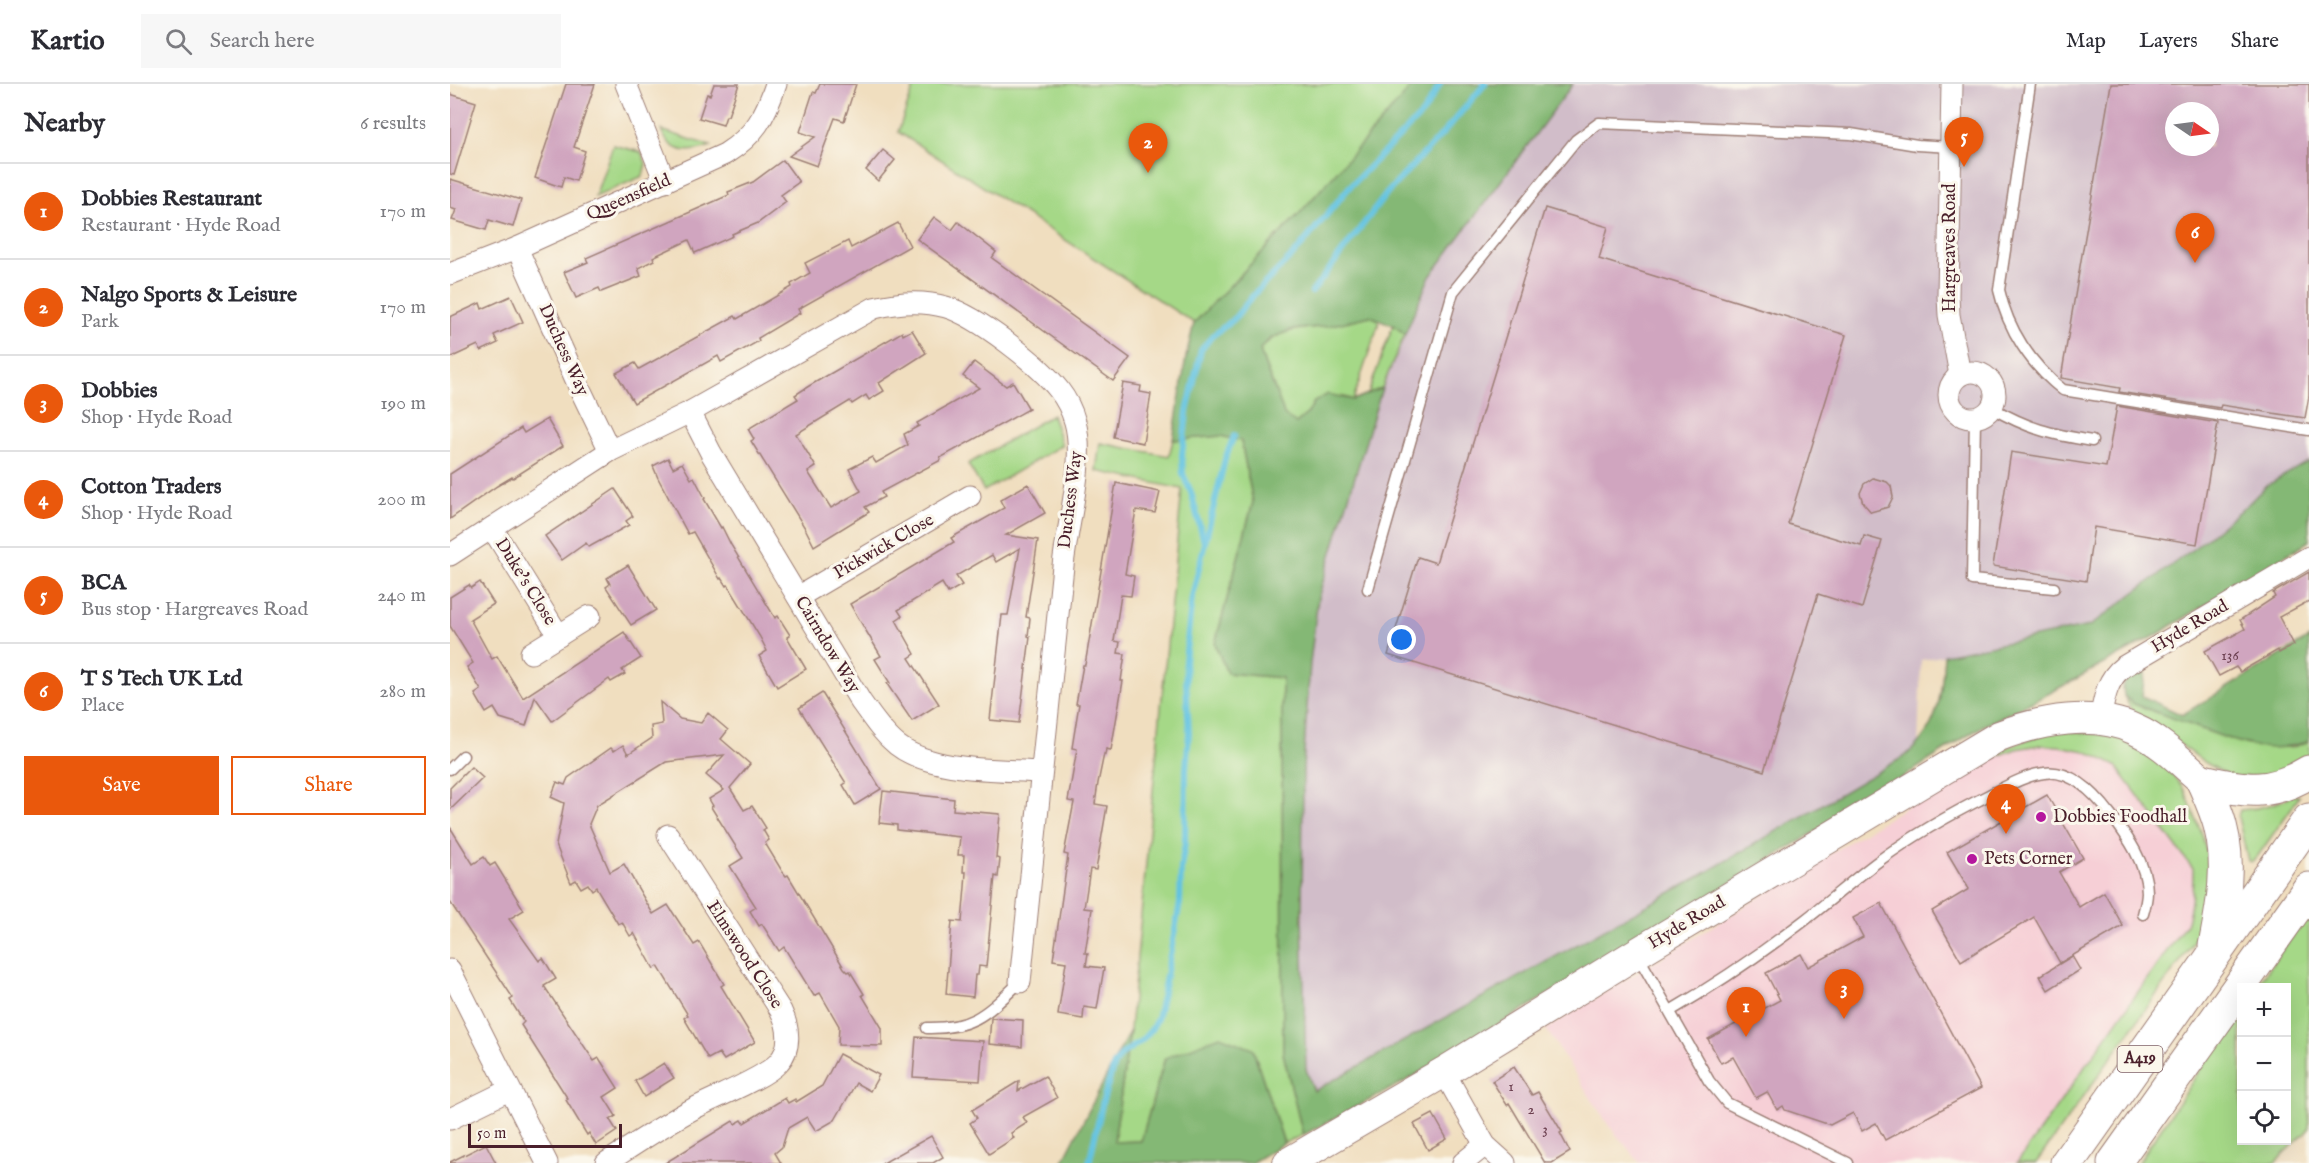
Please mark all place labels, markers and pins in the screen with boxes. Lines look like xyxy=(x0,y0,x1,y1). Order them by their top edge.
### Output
pin: 5 xyxy=(1944,118,1984,167)
pin: 2 xyxy=(1128,124,1168,173)
pin: 6 xyxy=(2176,214,2214,263)
pin: 4 xyxy=(1986,784,2026,834)
place label: Dobbies Foodhall xyxy=(2053,806,2187,829)
marker: Dobbies Foodhall xyxy=(2034,810,2048,824)
place label: Pets Corner xyxy=(1984,848,2073,871)
marker: Pets Corner xyxy=(1965,852,1979,866)
pin: 3 xyxy=(1824,970,1864,1019)
pin: 1 xyxy=(1726,988,1766,1037)

